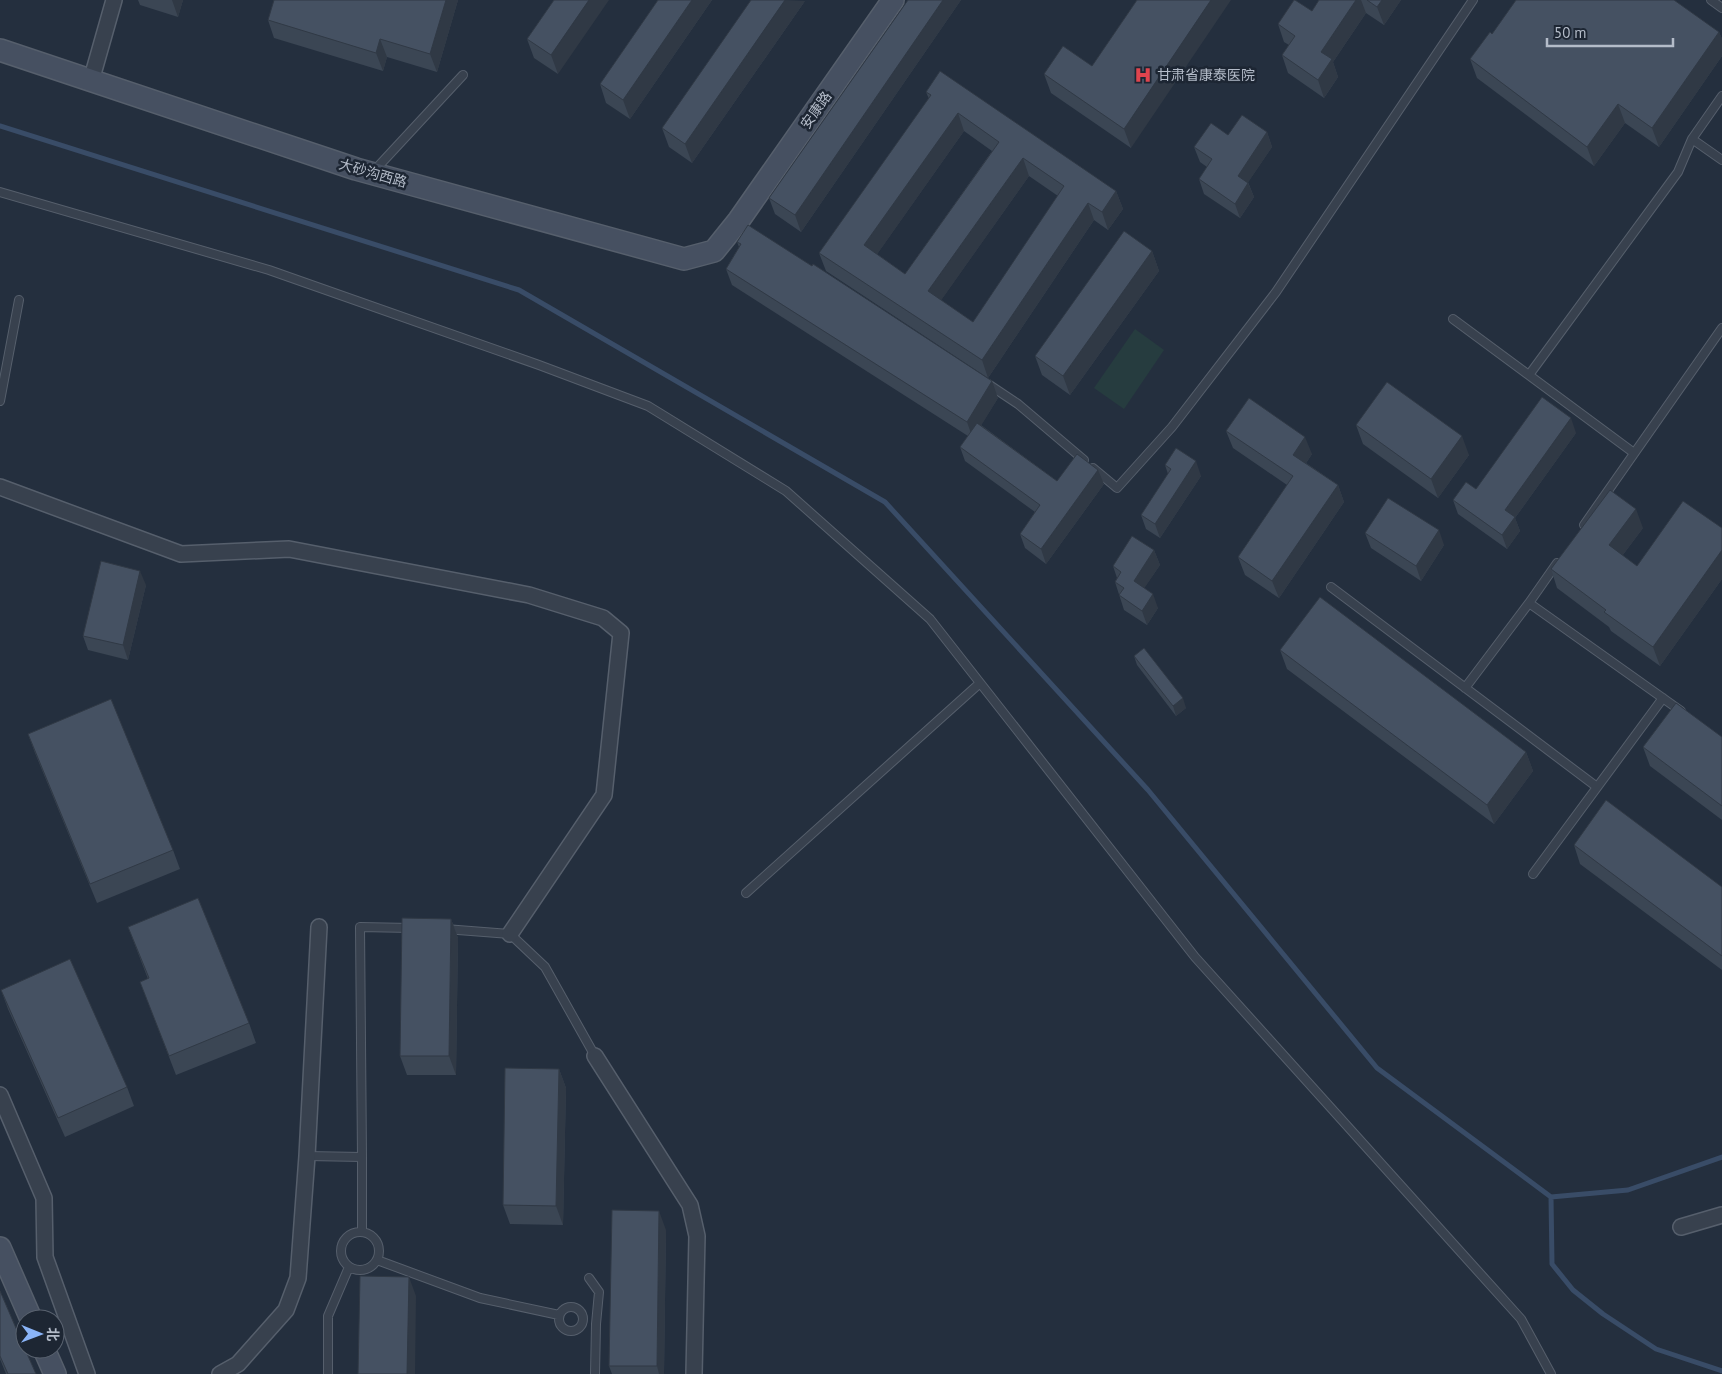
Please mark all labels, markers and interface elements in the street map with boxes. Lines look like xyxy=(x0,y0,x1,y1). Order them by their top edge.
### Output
scale bar xyxy=(1547,15,1673,47)
text: 50 m xyxy=(1554,23,1587,42)
hospital icon: 甘肃省康泰医院 xyxy=(1133,65,1153,85)
place label: 甘肃省康泰医院 xyxy=(1157,66,1255,84)
street label: 安康路 xyxy=(797,88,835,132)
street label: 大砂沟西路 xyxy=(337,155,409,191)
north arrow xyxy=(15,1309,65,1359)
text: 北 xyxy=(44,1327,62,1341)

